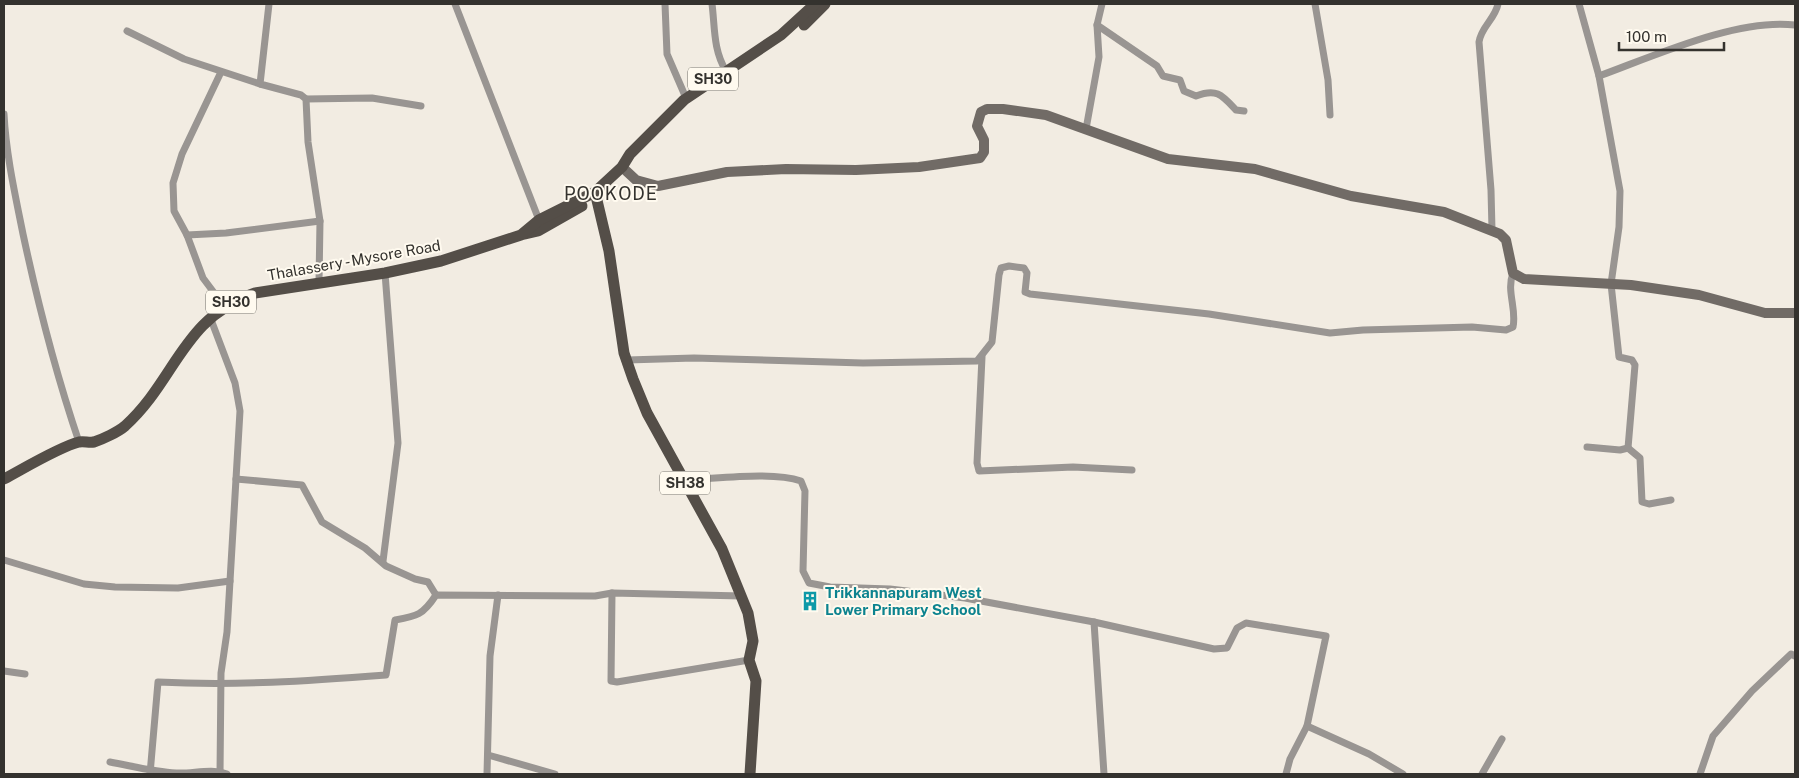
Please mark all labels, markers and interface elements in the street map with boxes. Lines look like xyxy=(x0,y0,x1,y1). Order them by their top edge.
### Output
scale bar xyxy=(1619,20,1724,52)
text: 100 m xyxy=(1626,28,1667,45)
road number: SH30 xyxy=(688,68,738,90)
district label: POOKODE xyxy=(564,183,658,204)
street label: Thalassery - Mysore Road xyxy=(266,236,442,284)
road number: SH30 xyxy=(206,290,256,314)
road number: SH38 xyxy=(660,472,710,494)
place label: Trikkannapuram West Lower Primary School xyxy=(825,584,982,618)
building icon: Trikkannapuram West Lower Primary School xyxy=(799,590,821,612)

